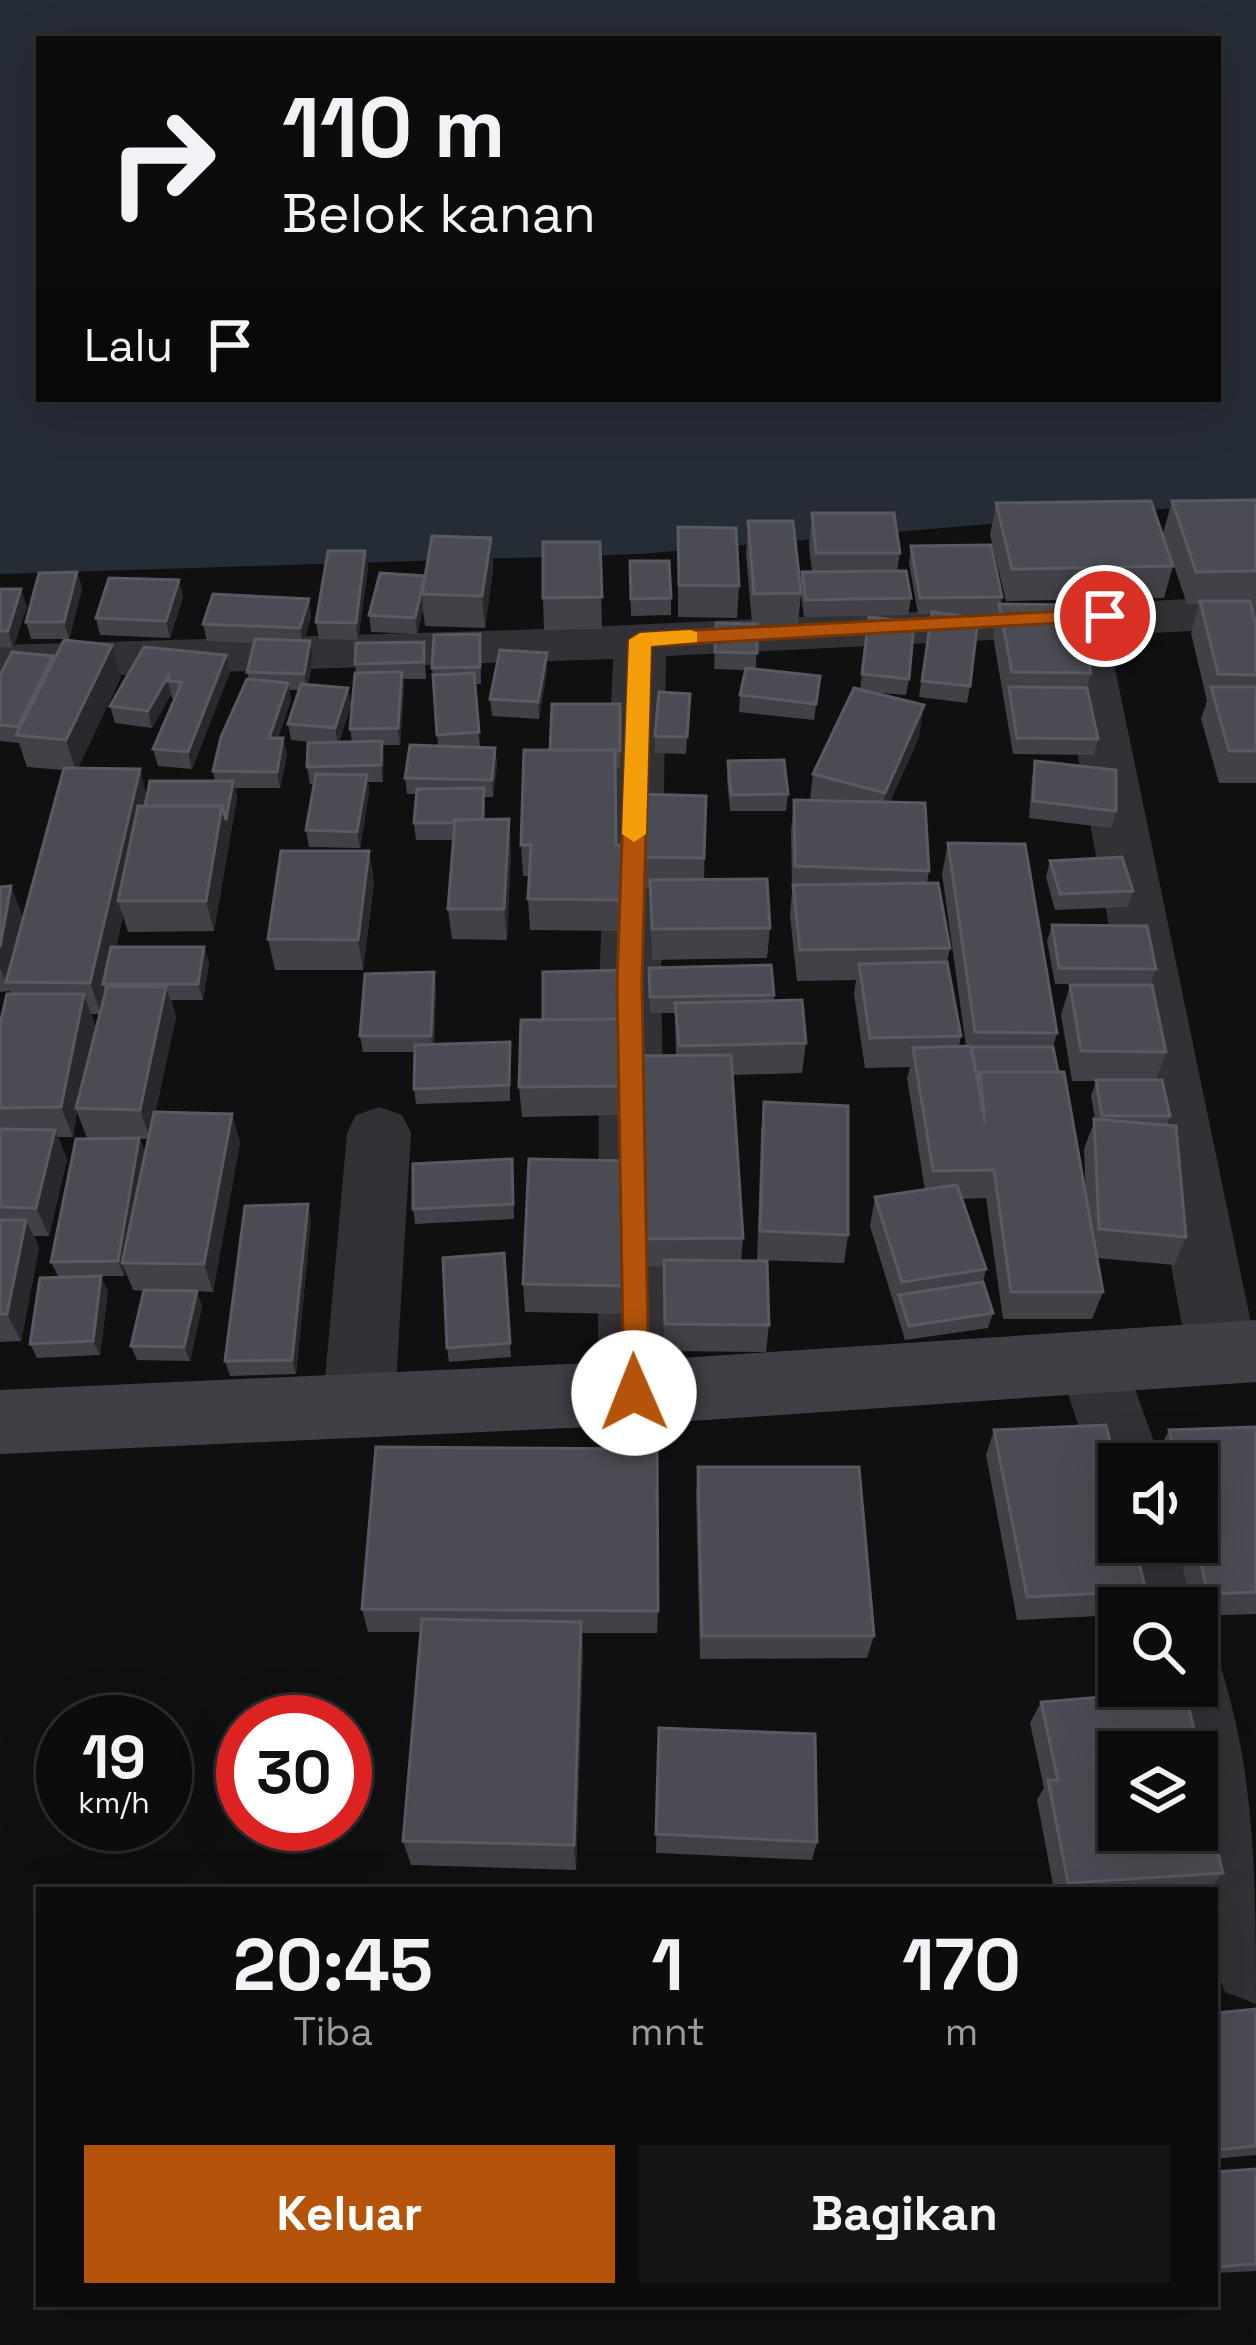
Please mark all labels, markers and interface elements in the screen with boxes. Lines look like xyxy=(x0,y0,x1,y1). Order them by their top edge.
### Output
text: 110 m xyxy=(282,74,505,182)
icon: right xyxy=(84,84,240,240)
text: Belok kanan xyxy=(282,179,596,248)
icon: arrive xyxy=(197,312,263,378)
text: Lalu xyxy=(84,317,173,374)
pin xyxy=(1054,565,1156,667)
icon: arrive xyxy=(1072,583,1138,649)
position arrow xyxy=(571,1330,697,1456)
map controls xyxy=(1098,1443,1218,1851)
button: sound xyxy=(1098,1443,1218,1563)
button: search xyxy=(1098,1587,1218,1707)
speed limit sign: 30 xyxy=(216,1695,372,1851)
text: 19 xyxy=(82,1719,146,1796)
button: layers xyxy=(1098,1731,1218,1851)
text: km/h xyxy=(78,1783,150,1822)
text: 20:45 xyxy=(233,1919,433,2011)
text: 1 xyxy=(651,1919,684,2011)
text: 170 xyxy=(902,1919,1021,2011)
text: Tiba xyxy=(293,2007,373,2056)
text: mnt xyxy=(630,2007,705,2056)
text: m xyxy=(945,2007,978,2056)
button: Keluar xyxy=(84,2145,615,2283)
button: Bagikan xyxy=(639,2145,1170,2283)

